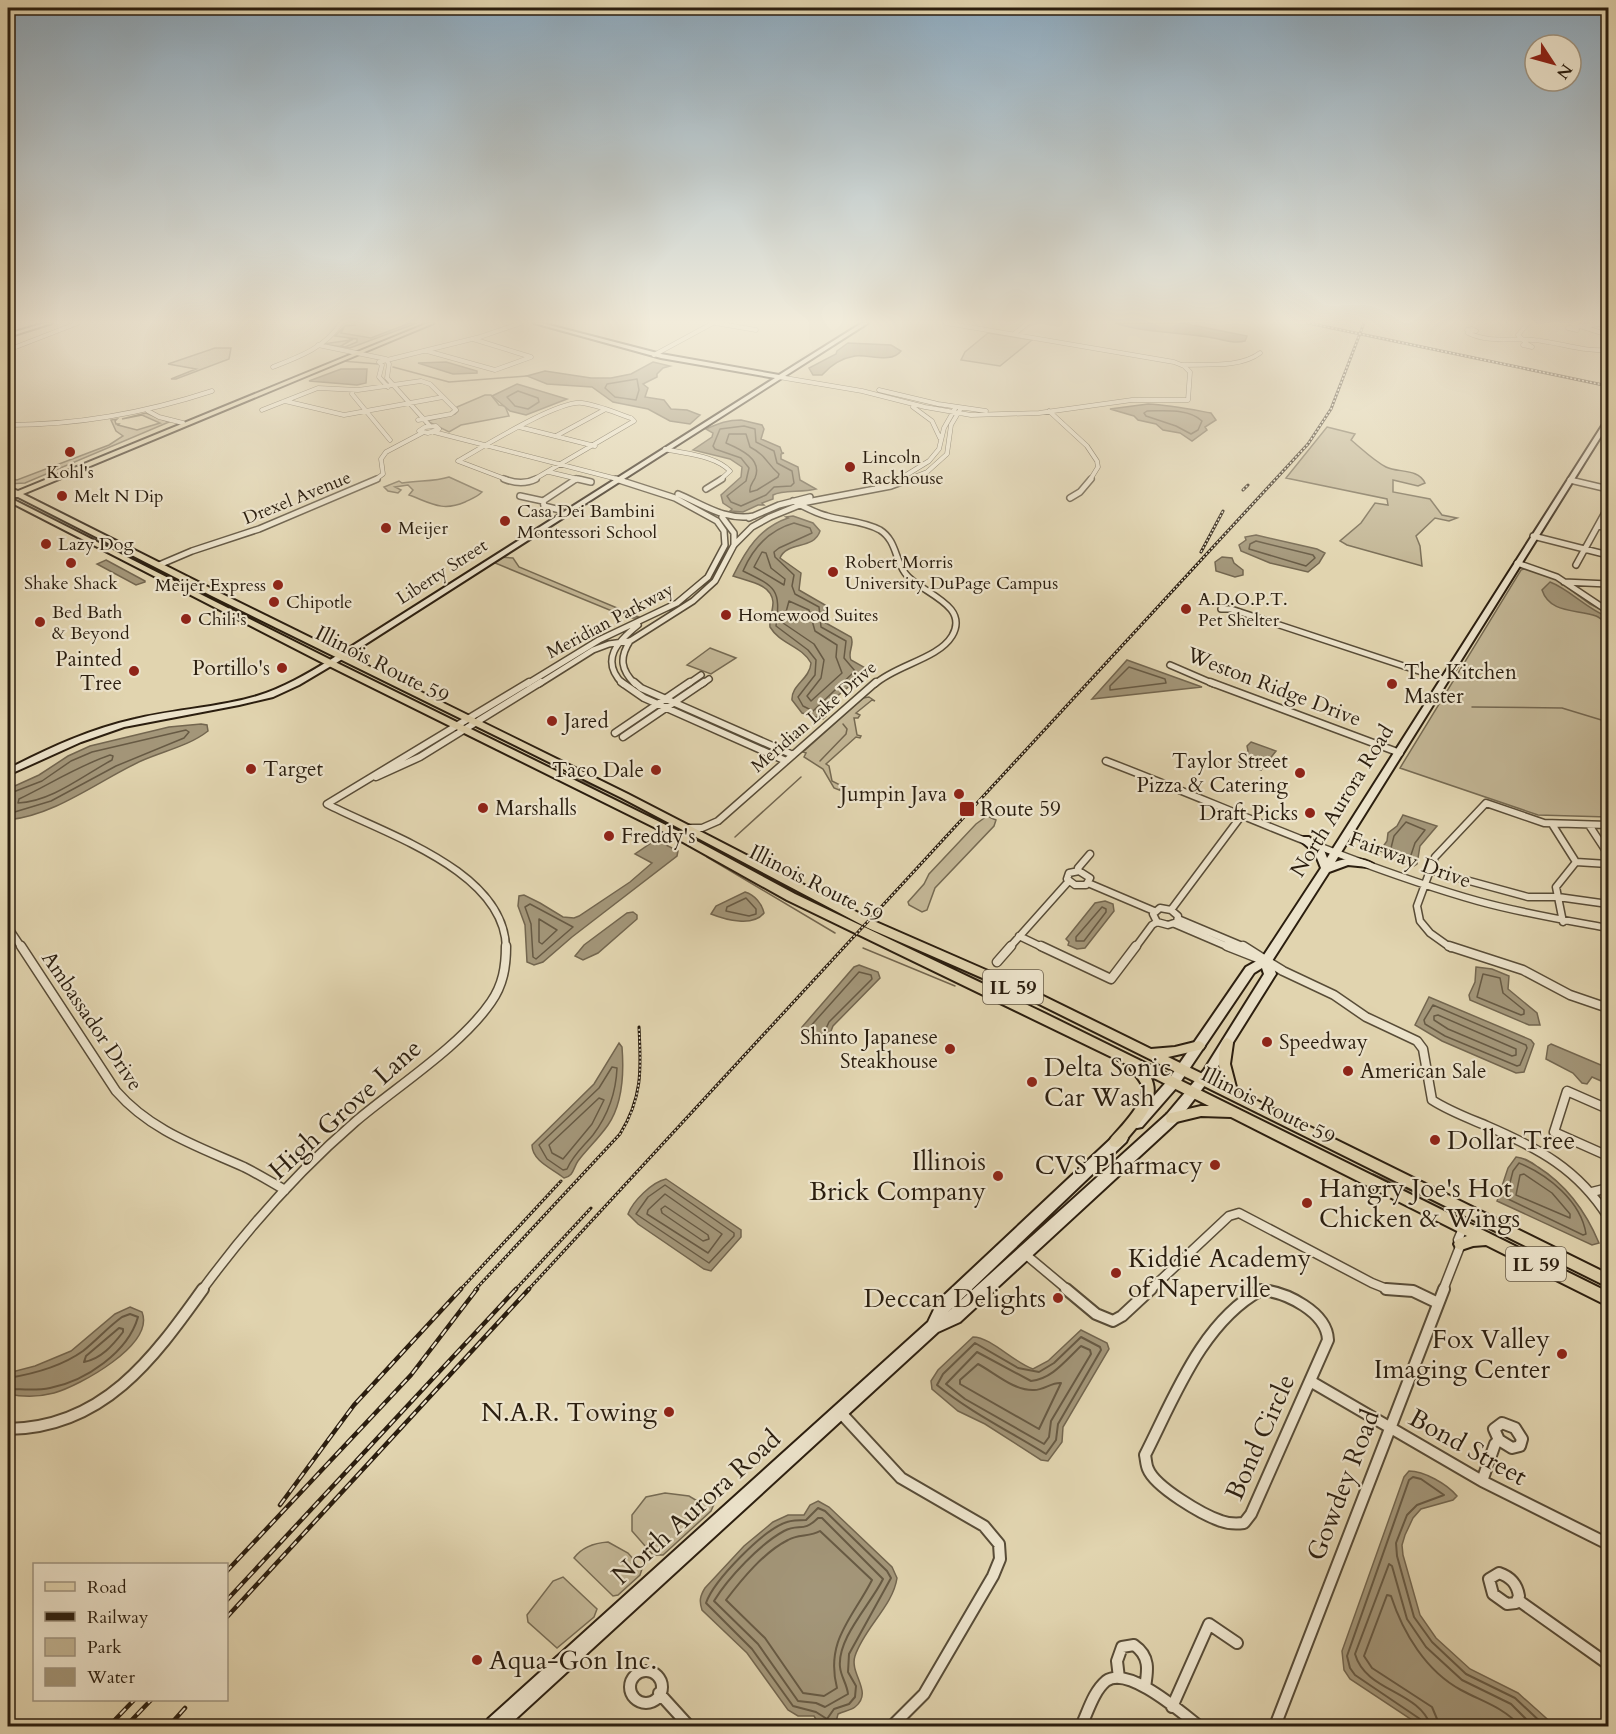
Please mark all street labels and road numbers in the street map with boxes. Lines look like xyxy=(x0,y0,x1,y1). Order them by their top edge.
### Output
street label: Drexel Avenue xyxy=(239,465,355,531)
street label: Liberty Street xyxy=(392,533,493,611)
street label: Meridian Parkway xyxy=(542,577,678,665)
street label: Illinois Route 59 xyxy=(310,619,454,711)
street label: Weston Ridge Drive xyxy=(1182,640,1365,734)
street label: Meridian Lake Drive xyxy=(746,655,882,779)
street label: North Aurora Road xyxy=(1283,719,1401,883)
street label: Fairway Drive xyxy=(1345,824,1475,896)
street label: Illinois Route 59 xyxy=(744,838,888,930)
street label: Ambassador Drive xyxy=(34,945,150,1097)
road number: IL 59 xyxy=(983,970,1043,1004)
street label: High Grove Lane xyxy=(261,1031,429,1187)
street label: Illinois Route 59 xyxy=(1196,1060,1340,1152)
road number: IL 59 xyxy=(1506,1247,1566,1281)
street label: Bond Circle xyxy=(1217,1369,1303,1505)
street label: Bond Street xyxy=(1403,1400,1533,1494)
street label: Gowdey Road xyxy=(1298,1404,1388,1565)
street label: North Aurora Road xyxy=(604,1422,788,1592)

